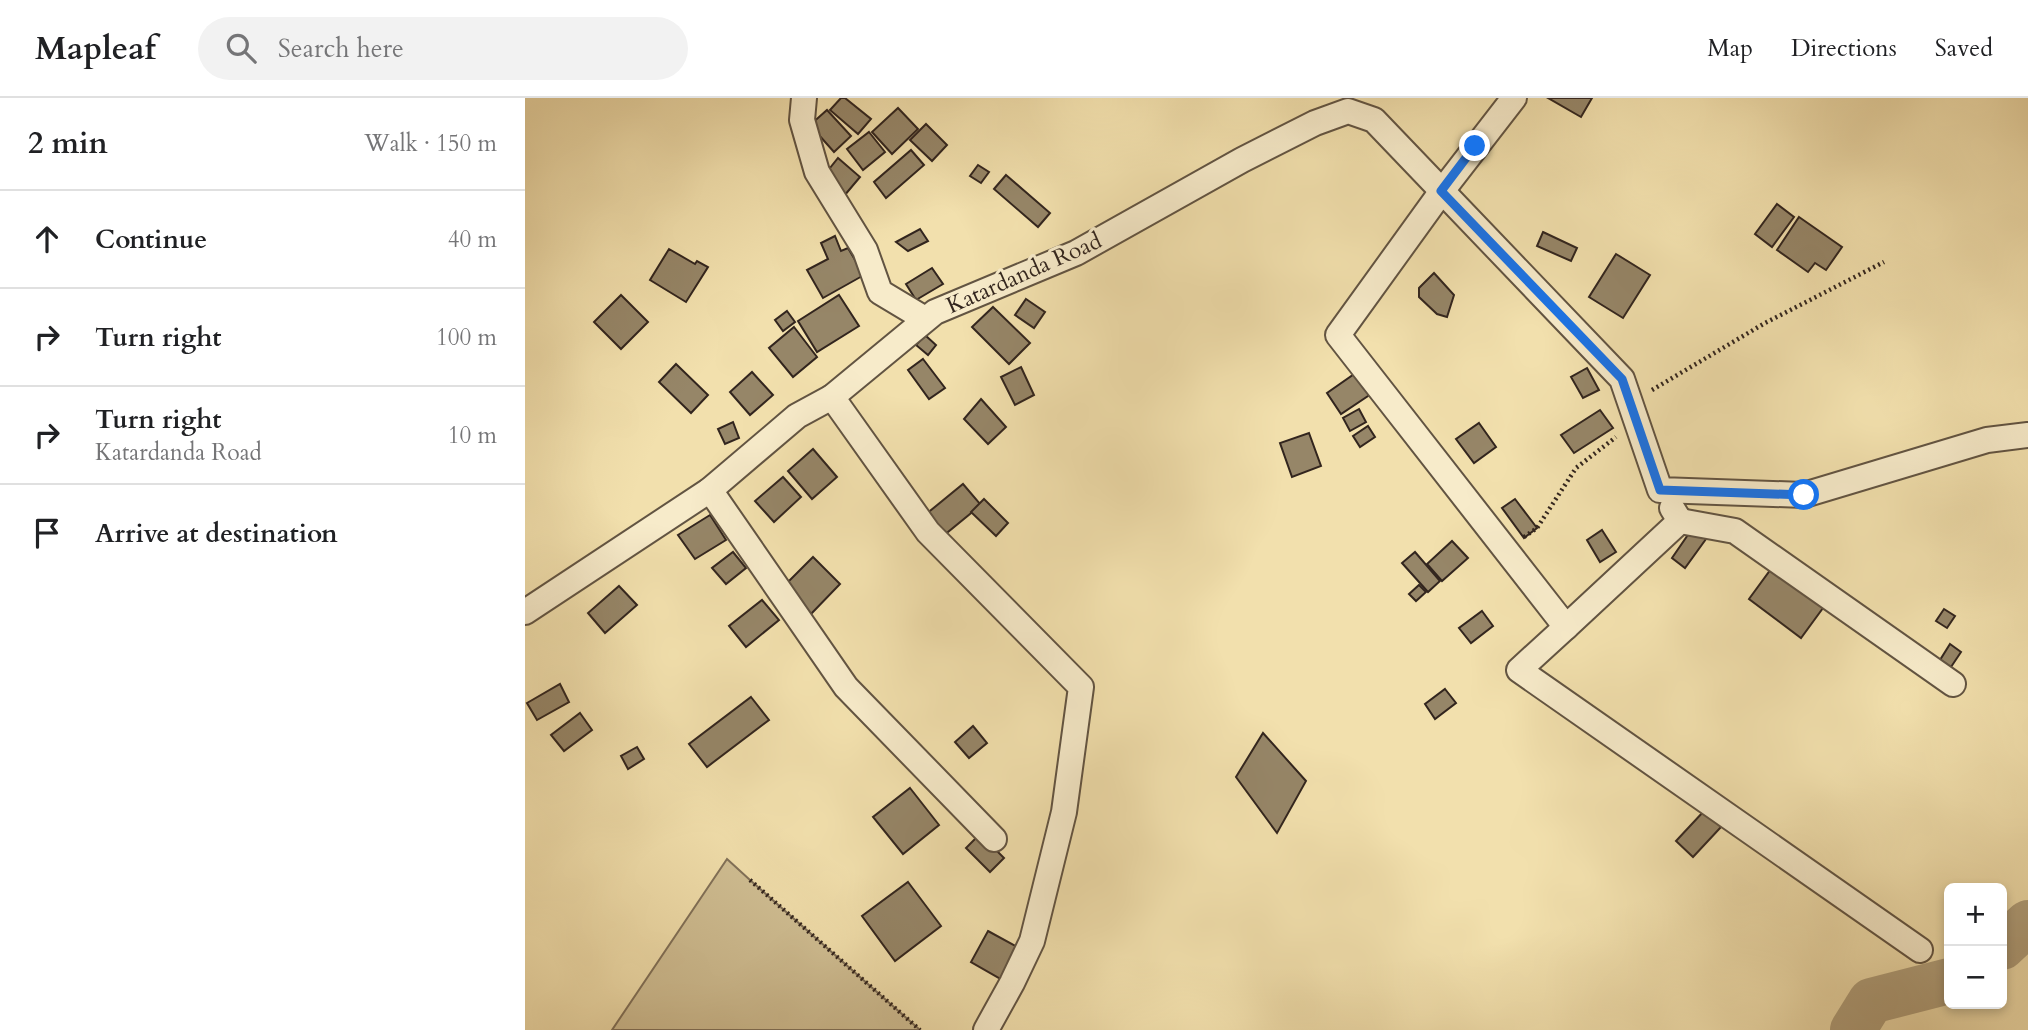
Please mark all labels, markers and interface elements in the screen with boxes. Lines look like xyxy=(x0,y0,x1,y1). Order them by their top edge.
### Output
search box xyxy=(198,17,688,80)
text: Mapleaf xyxy=(35,26,156,71)
icon: search xyxy=(222,29,260,67)
text: Search here xyxy=(278,31,404,66)
text: Map xyxy=(1707,32,1753,65)
text: Directions xyxy=(1791,32,1897,65)
text: Saved xyxy=(1935,32,1993,65)
text: 2 min xyxy=(28,123,108,164)
text: Walk · 150 m xyxy=(364,128,497,159)
route end xyxy=(1459,130,1490,161)
icon: ahead xyxy=(28,220,66,258)
text: Continue xyxy=(95,222,207,257)
text: 40 m xyxy=(448,224,497,255)
street label: Katardanda Road xyxy=(942,225,1107,321)
icon: right xyxy=(28,318,66,356)
text: Turn right xyxy=(95,320,222,355)
text: 100 m xyxy=(436,322,497,353)
text: Turn right xyxy=(95,402,222,437)
icon: right xyxy=(28,416,66,454)
text: 10 m xyxy=(448,420,497,451)
text: Katardanda Road xyxy=(95,437,262,468)
route start xyxy=(1788,479,1819,510)
icon: arrive xyxy=(28,514,66,552)
text: Arrive at destination xyxy=(95,516,338,551)
map controls xyxy=(1944,883,2007,1009)
button: + xyxy=(1944,883,2007,946)
button: − xyxy=(1944,946,2007,1009)

